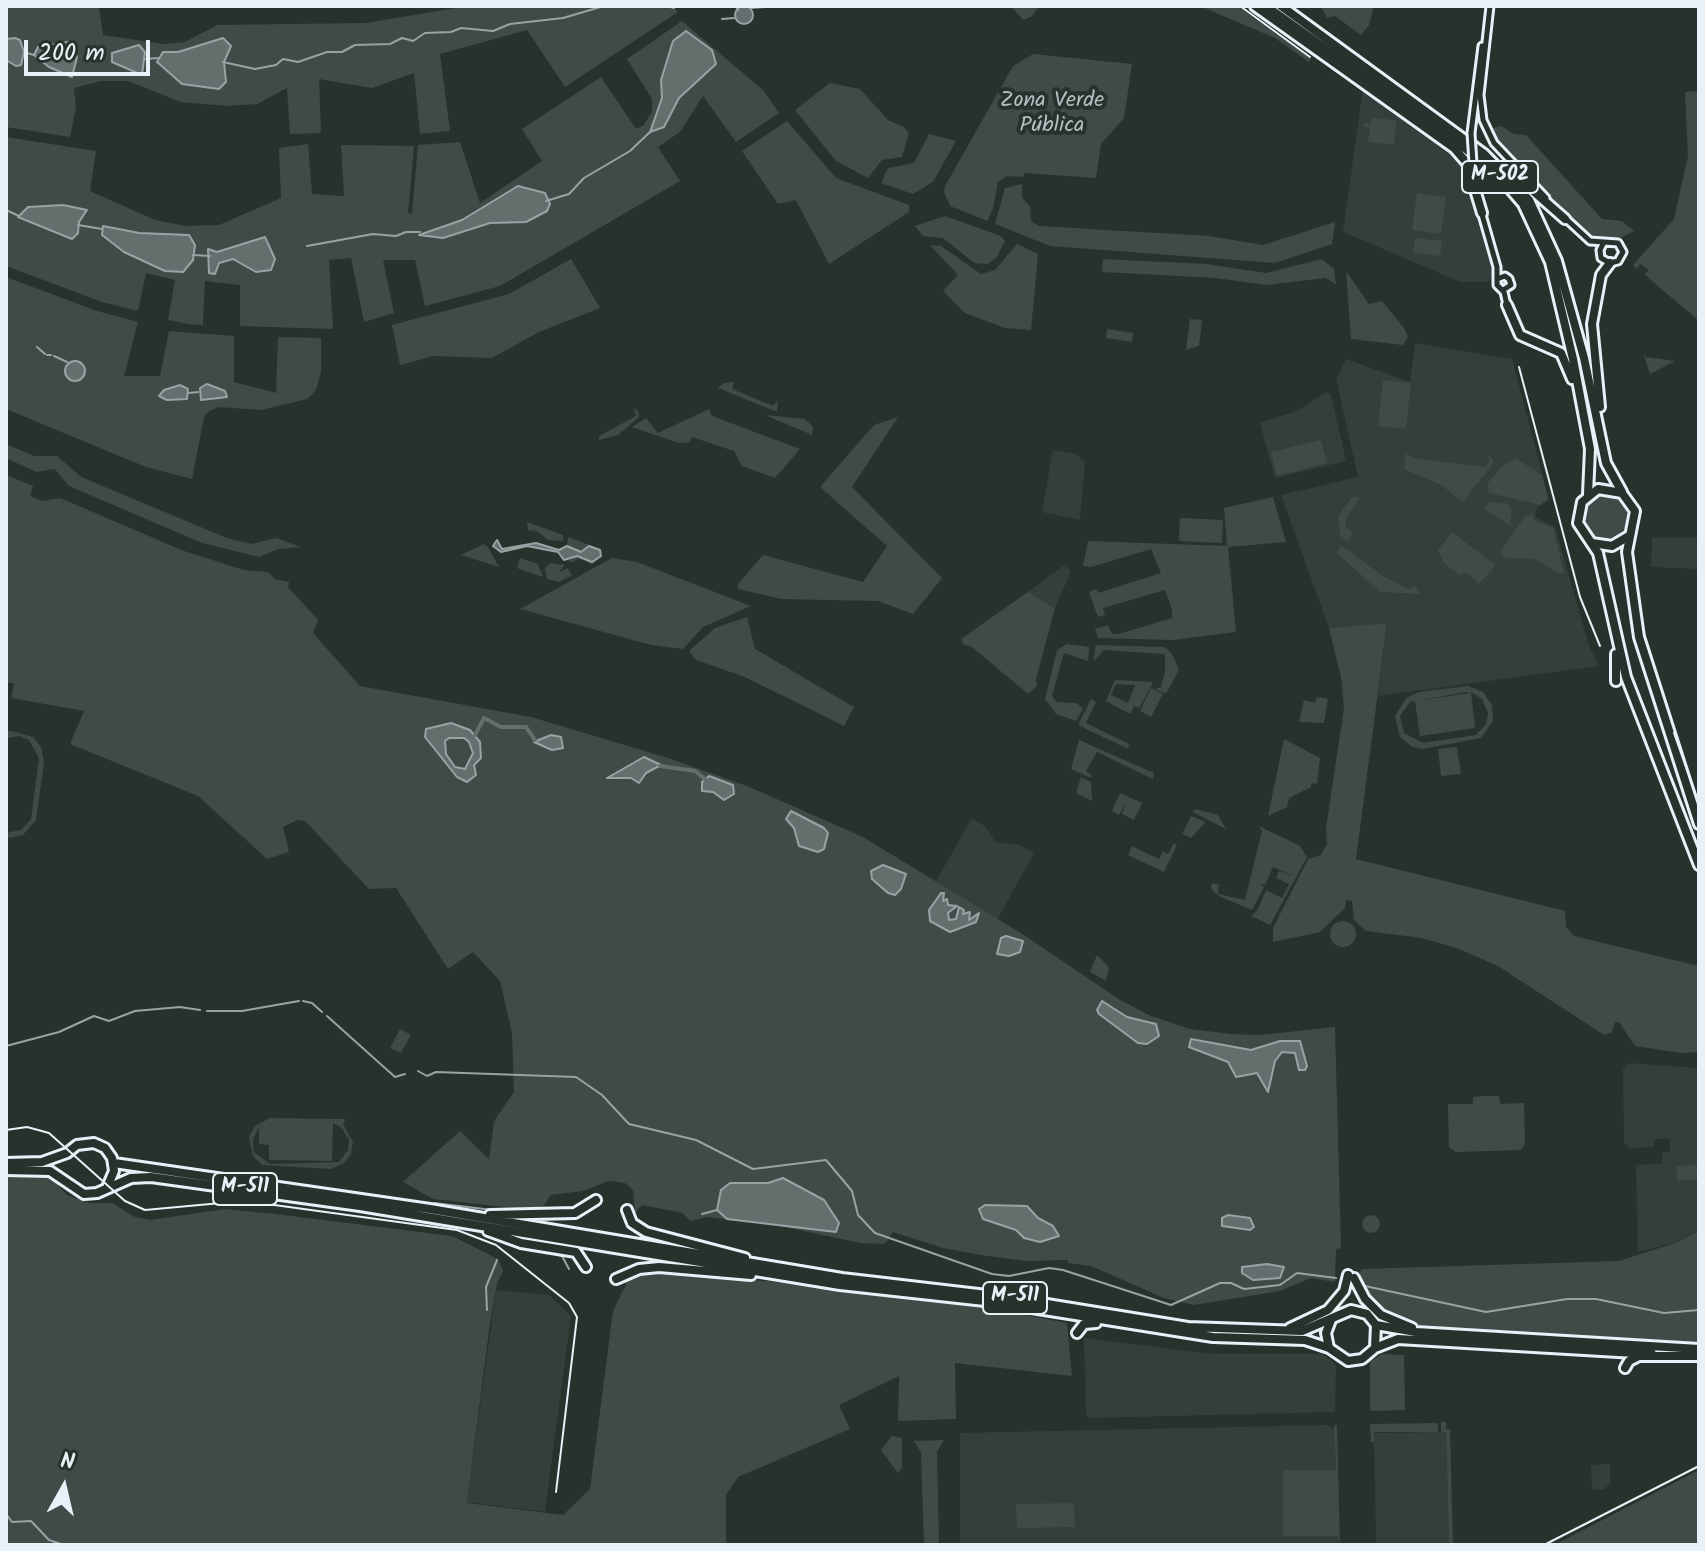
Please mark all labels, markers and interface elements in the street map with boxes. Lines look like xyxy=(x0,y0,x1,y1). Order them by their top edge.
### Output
scale bar xyxy=(28,24,154,74)
text: 200 m xyxy=(38,34,105,73)
park label: Zona Verde Pública xyxy=(1000,89,1104,140)
road number: M-502 xyxy=(1462,161,1538,193)
road number: M-511 xyxy=(213,1173,277,1205)
road number: M-511 xyxy=(983,1282,1047,1314)
text: N xyxy=(58,1444,77,1481)
north arrow xyxy=(24,1447,104,1527)

